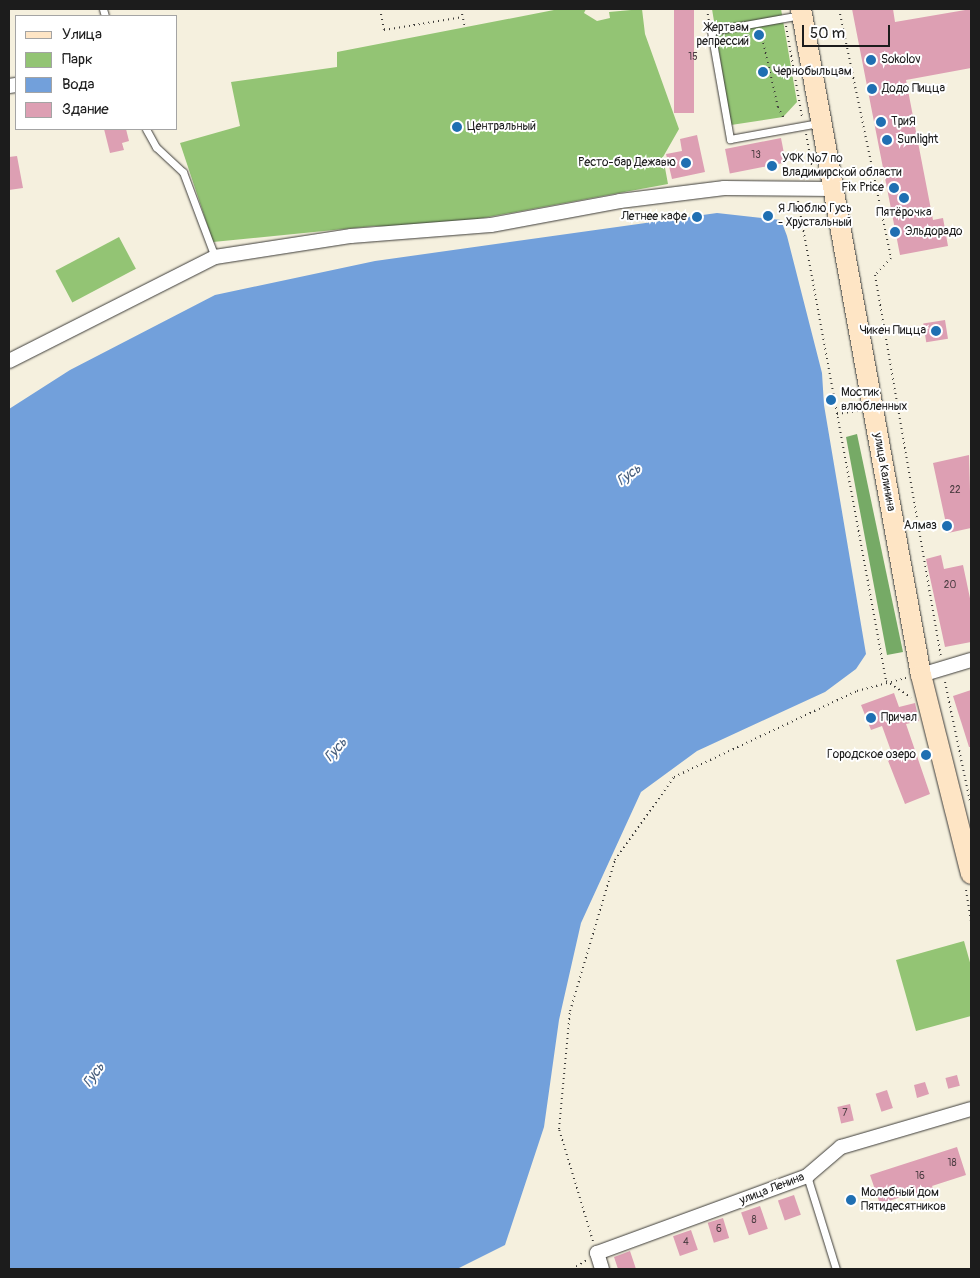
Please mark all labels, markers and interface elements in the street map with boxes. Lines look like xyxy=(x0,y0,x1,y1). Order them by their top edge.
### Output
legend xyxy=(15,15,178,130)
scale bar xyxy=(805,15,892,47)
place label: Жертвам репрессий xyxy=(696,21,749,49)
text: 50 m xyxy=(810,24,845,43)
text: Улица xyxy=(62,25,102,44)
marker: Жертвам репрессий xyxy=(753,29,765,41)
text: Парк xyxy=(62,50,93,69)
house number: 15 xyxy=(688,52,698,64)
place label: Sokolov xyxy=(881,53,921,67)
marker: Sokolov xyxy=(865,54,877,66)
place label: Чернобыльцам xyxy=(773,65,852,79)
marker: Чернобыльцам xyxy=(757,66,769,78)
text: Вода xyxy=(62,75,95,94)
place label: Додо Пицца xyxy=(882,82,945,96)
marker: Додо Пицца xyxy=(866,83,878,95)
text: Здание xyxy=(62,100,109,119)
place label: ТриЯ xyxy=(891,115,916,129)
marker: ТриЯ xyxy=(875,116,887,128)
place label: Центральный xyxy=(467,120,536,134)
marker: Центральный xyxy=(451,121,463,133)
place label: Sunlight xyxy=(897,133,938,147)
marker: Sunlight xyxy=(881,134,893,146)
house number: 13 xyxy=(751,150,761,162)
place label: УФК №7 по Владимирской области xyxy=(782,152,902,180)
place label: Ресто-бар Дежавю xyxy=(578,156,676,170)
marker: Ресто-бар Дежавю xyxy=(680,157,692,169)
marker: УФК №7 по Владимирской области xyxy=(766,160,778,172)
place label: Fix Price xyxy=(841,181,884,195)
marker: Fix Price xyxy=(888,182,900,194)
marker: Пятёрочка xyxy=(898,192,910,204)
place label: Я Люблю Гусь - Хрустальный xyxy=(778,202,852,230)
place label: Пятёрочка xyxy=(876,206,932,220)
place label: Летнее кафе xyxy=(621,210,687,224)
marker: Я Люблю Гусь - Хрустальный xyxy=(762,210,774,222)
marker: Летнее кафе xyxy=(691,211,703,223)
place label: Эльдорадо xyxy=(905,225,963,239)
marker: Эльдорадо xyxy=(889,226,901,238)
place label: Чикен Пицца xyxy=(860,324,926,338)
marker: Чикен Пицца xyxy=(930,325,942,337)
place label: Мостик влюбленных xyxy=(841,386,907,414)
marker: Мостик влюбленных xyxy=(825,394,837,406)
street label: улица Калинина xyxy=(870,432,898,512)
water label: Гусь xyxy=(613,460,645,490)
house number: 22 xyxy=(949,485,961,497)
place label: Алмаз xyxy=(904,519,937,533)
marker: Алмаз xyxy=(941,520,953,532)
house number: 20 xyxy=(944,580,956,592)
place label: Причал xyxy=(881,711,917,725)
marker: Причал xyxy=(865,712,877,724)
water label: Гусь xyxy=(321,735,351,765)
place label: Городское озеро xyxy=(827,748,916,762)
marker: Городское озеро xyxy=(920,749,932,761)
water label: Гусь xyxy=(79,1059,109,1091)
house number: 7 xyxy=(842,1108,848,1120)
house number: 18 xyxy=(948,1158,956,1170)
street label: улица Ленина xyxy=(737,1170,807,1208)
house number: 16 xyxy=(915,1171,925,1183)
place label: Молебный дом Пятидесятников xyxy=(861,1186,946,1214)
marker: Молебный дом Пятидесятников xyxy=(845,1194,857,1206)
house number: 8 xyxy=(751,1215,757,1227)
house number: 6 xyxy=(716,1224,722,1236)
house number: 4 xyxy=(683,1237,689,1249)

